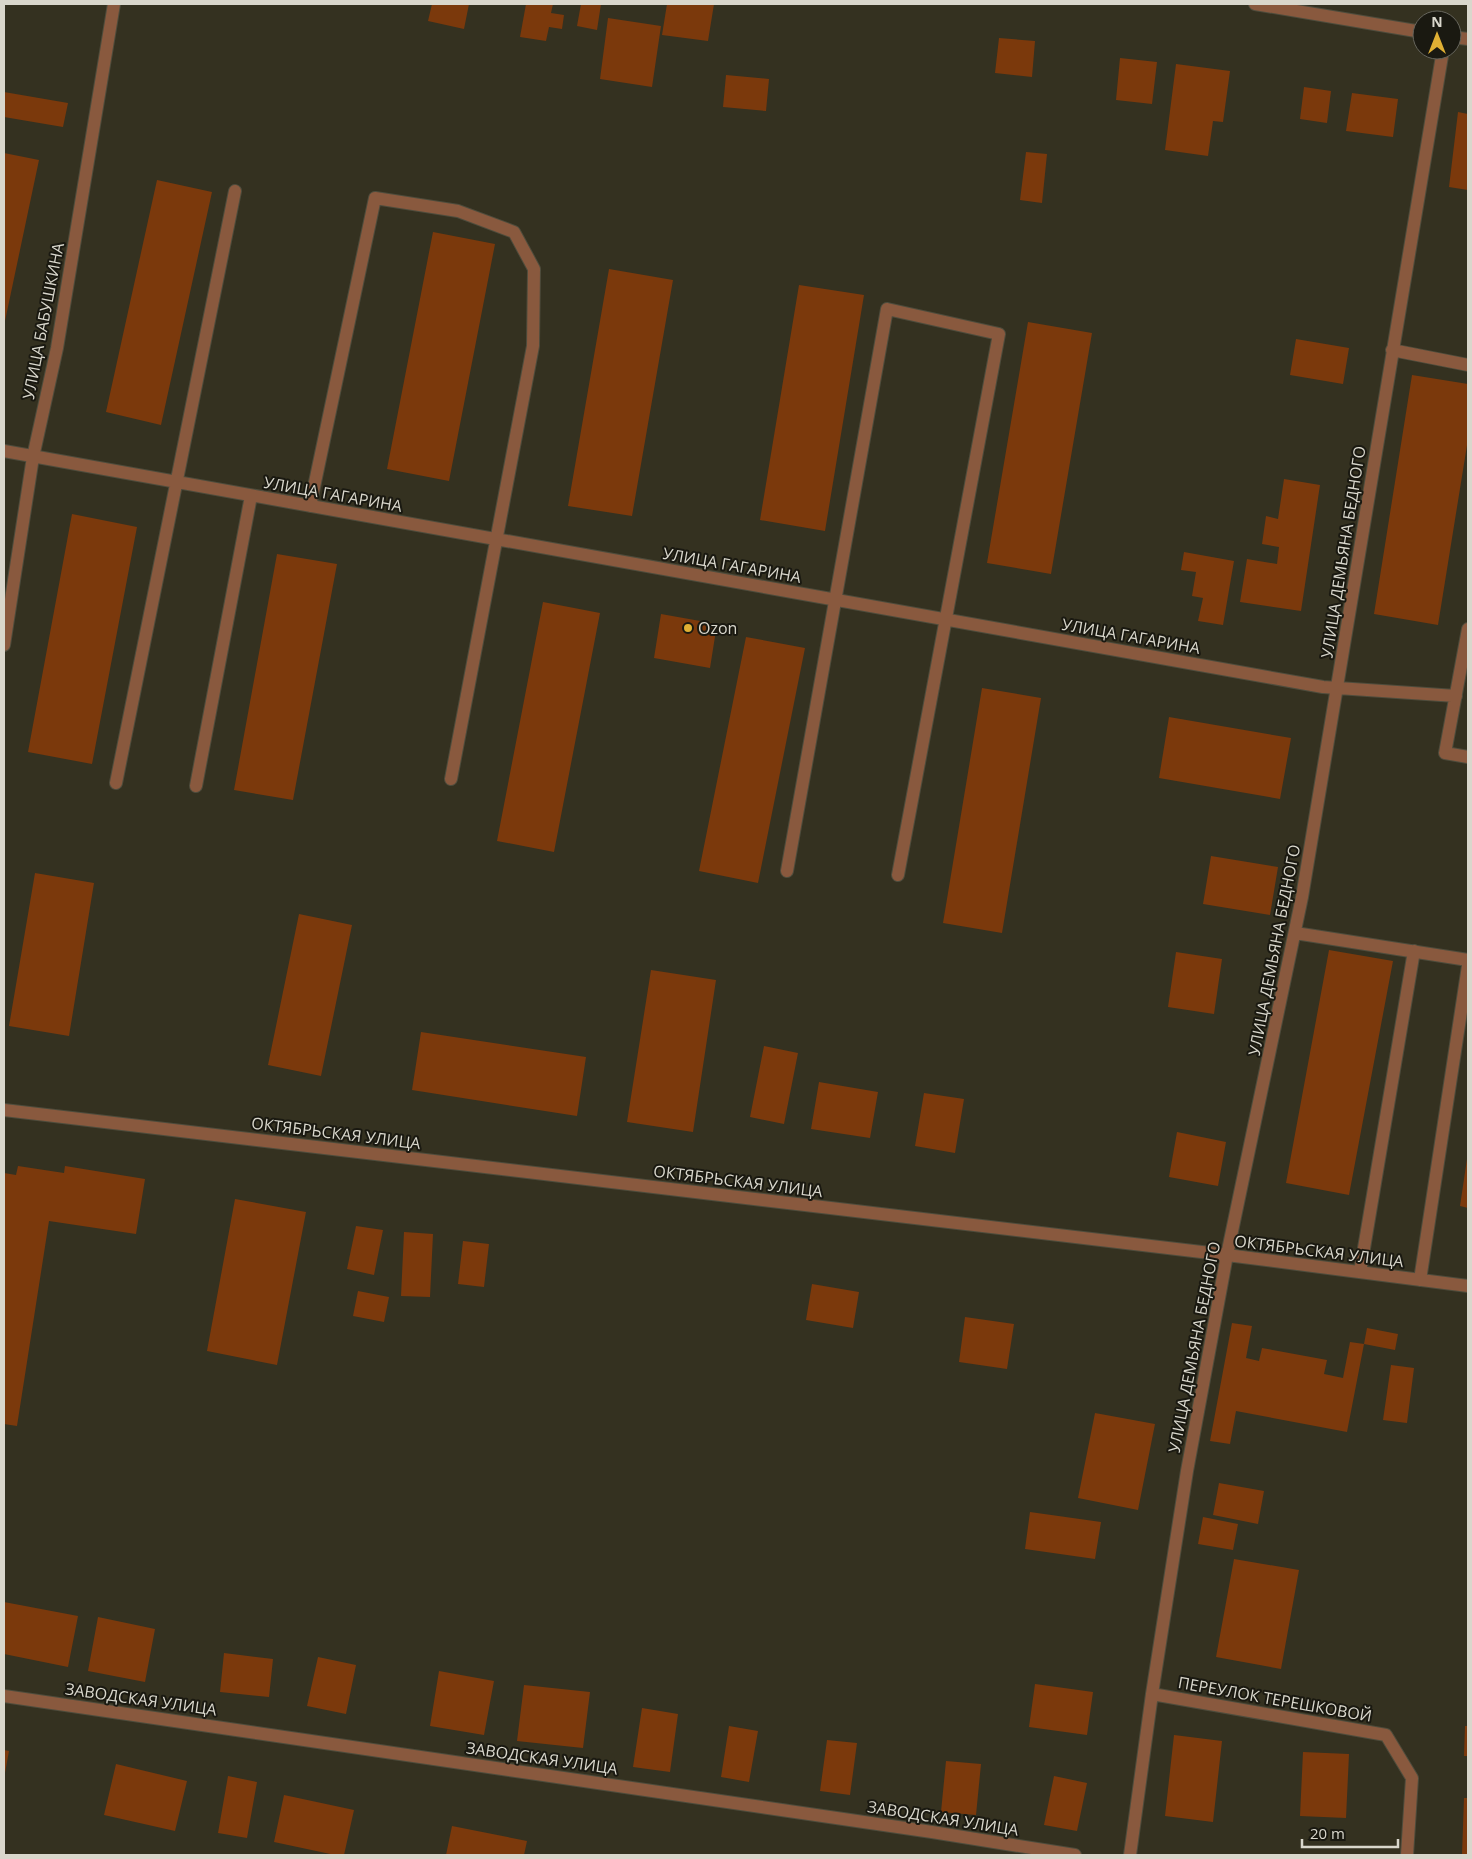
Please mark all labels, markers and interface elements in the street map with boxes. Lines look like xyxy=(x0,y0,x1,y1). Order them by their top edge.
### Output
north arrow xyxy=(1412,10,1462,60)
text: N xyxy=(1431,12,1443,31)
street label: УЛИЦА БАБУШКИНА xyxy=(17,240,69,401)
street label: УЛИЦА ДЕМЬЯНА БЕДНОГО xyxy=(1315,444,1371,660)
street label: УЛИЦА ГАГАРИНА xyxy=(262,471,405,517)
street label: УЛИЦА ГАГАРИНА xyxy=(661,542,804,588)
street label: УЛИЦА ГАГАРИНА xyxy=(1060,613,1203,659)
place label: Ozon xyxy=(698,617,737,639)
marker: Ozon xyxy=(682,622,694,634)
street label: УЛИЦА ДЕМЬЯНА БЕДНОГО xyxy=(1243,843,1305,1057)
street label: ОКТЯБРЬСКАЯ УЛИЦА xyxy=(250,1112,423,1154)
street label: ОКТЯБРЬСКАЯ УЛИЦА xyxy=(652,1160,825,1202)
street label: ОКТЯБРЬСКАЯ УЛИЦА xyxy=(1233,1230,1406,1272)
street label: УЛИЦА ДЕМЬЯНА БЕДНОГО xyxy=(1163,1240,1225,1454)
street label: ПЕРЕУЛОК ТЕРЕШКОВОЙ xyxy=(1176,1671,1374,1727)
street label: ЗАВОДСКАЯ УЛИЦА xyxy=(64,1677,219,1721)
street label: ЗАВОДСКАЯ УЛИЦА xyxy=(465,1736,620,1780)
street label: ЗАВОДСКАЯ УЛИЦА xyxy=(866,1795,1021,1841)
scale bar xyxy=(1302,1816,1398,1848)
text: 20 m xyxy=(1310,1823,1345,1843)

